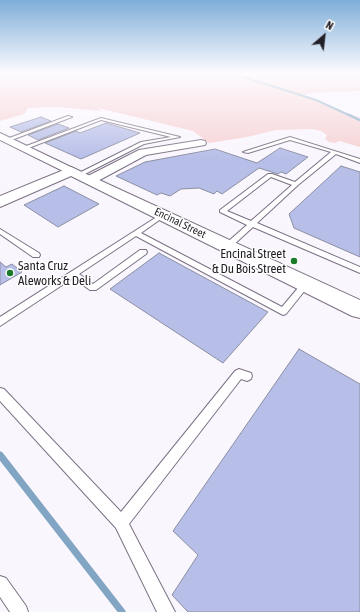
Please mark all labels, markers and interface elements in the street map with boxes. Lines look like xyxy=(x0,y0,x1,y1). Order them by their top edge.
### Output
north arrow xyxy=(304,16,344,56)
text: N xyxy=(324,19,335,32)
street label: Encinal Street xyxy=(152,205,208,241)
place label: Encinal Street & Du Bois Street xyxy=(212,246,286,277)
marker: Encinal Street & Du Bois Street xyxy=(289,256,299,266)
place label: Santa Cruz Aleworks & Deli xyxy=(18,258,91,289)
marker: Santa Cruz Aleworks & Deli xyxy=(5,268,15,278)

